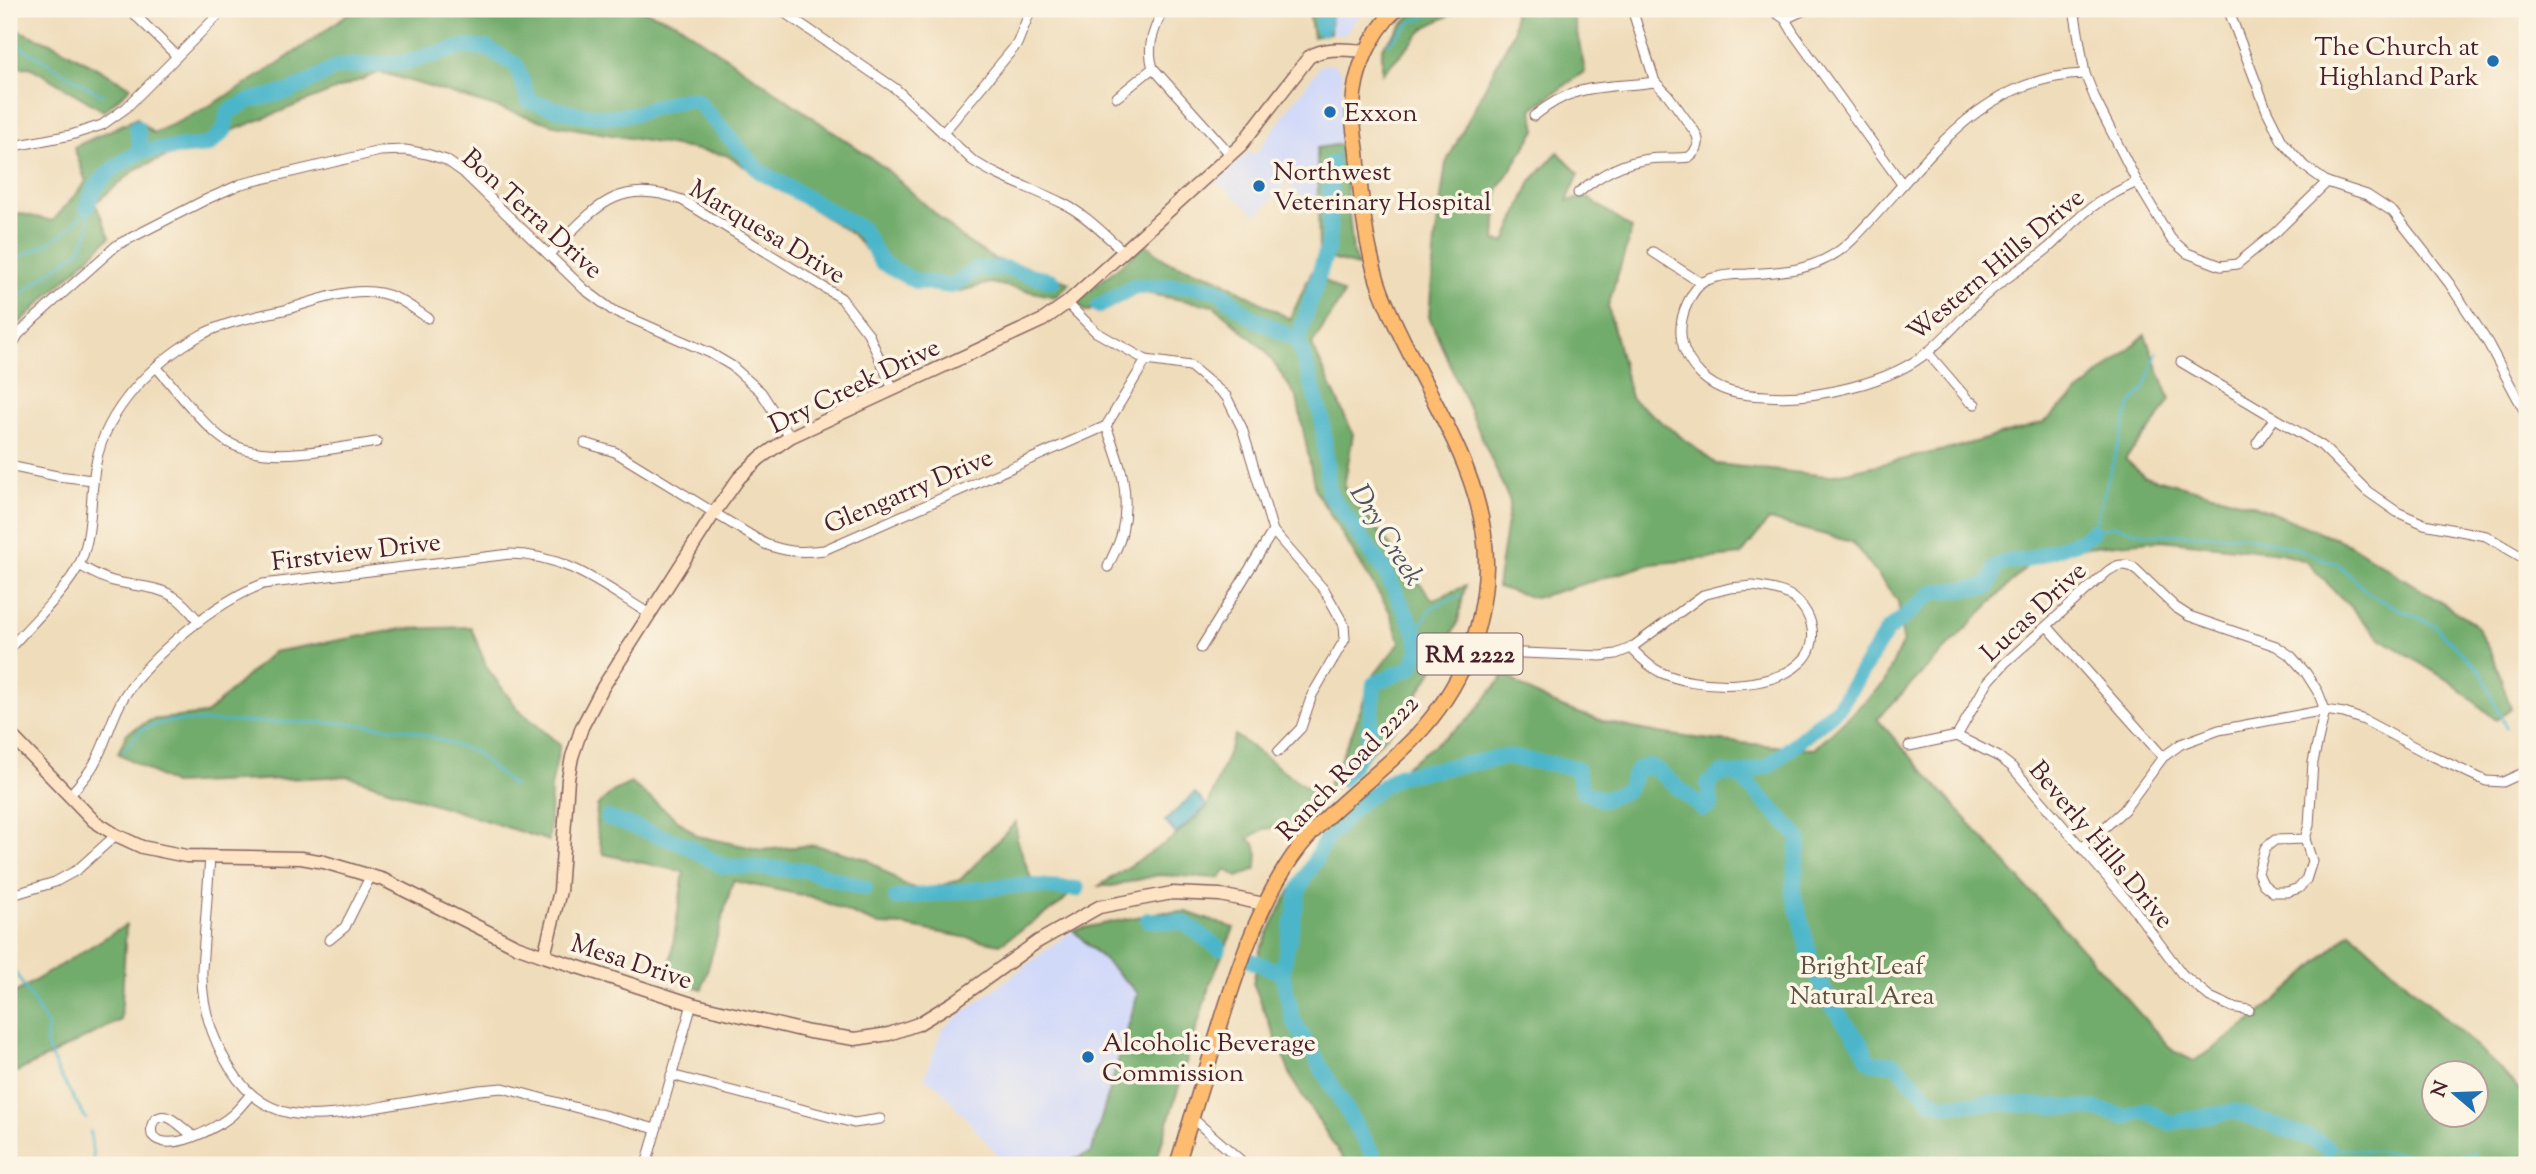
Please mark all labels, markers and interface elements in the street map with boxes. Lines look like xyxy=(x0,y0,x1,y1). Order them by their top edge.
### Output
place label: The Church at Highland Park xyxy=(2314,30,2479,97)
marker: The Church at Highland Park xyxy=(2485,53,2501,69)
place label: Exxon xyxy=(1344,96,1418,133)
marker: Exxon xyxy=(1322,104,1338,120)
street label: Bon Terra Drive xyxy=(452,141,610,289)
place label: Northwest Veterinary Hospital xyxy=(1273,155,1492,222)
street label: Marquesa Drive xyxy=(681,172,852,295)
marker: Northwest Veterinary Hospital xyxy=(1251,178,1267,194)
street label: Western Hills Drive xyxy=(1900,181,2093,351)
street label: Dry Creek Drive xyxy=(764,330,947,445)
street label: Glengarry Drive xyxy=(819,440,999,545)
water label: Dry Creek xyxy=(1338,477,1433,595)
street label: Firstview Drive xyxy=(270,525,443,582)
street label: Lucas Drive xyxy=(1974,554,2096,672)
road number: RM 2222 xyxy=(1418,634,1522,674)
street label: Ranch Road 2222 xyxy=(1269,687,1428,850)
street label: Beverly Hills Drive xyxy=(2019,754,2181,938)
street label: Mesa Drive xyxy=(566,926,697,1000)
park label: Bright Leaf Natural Area xyxy=(1789,949,1935,1016)
place label: Alcoholic Beverage Commission xyxy=(1102,1026,1316,1093)
marker: Alcoholic Beverage Commission xyxy=(1080,1049,1096,1065)
north arrow xyxy=(2420,1058,2490,1128)
text: N xyxy=(2426,1078,2457,1101)

